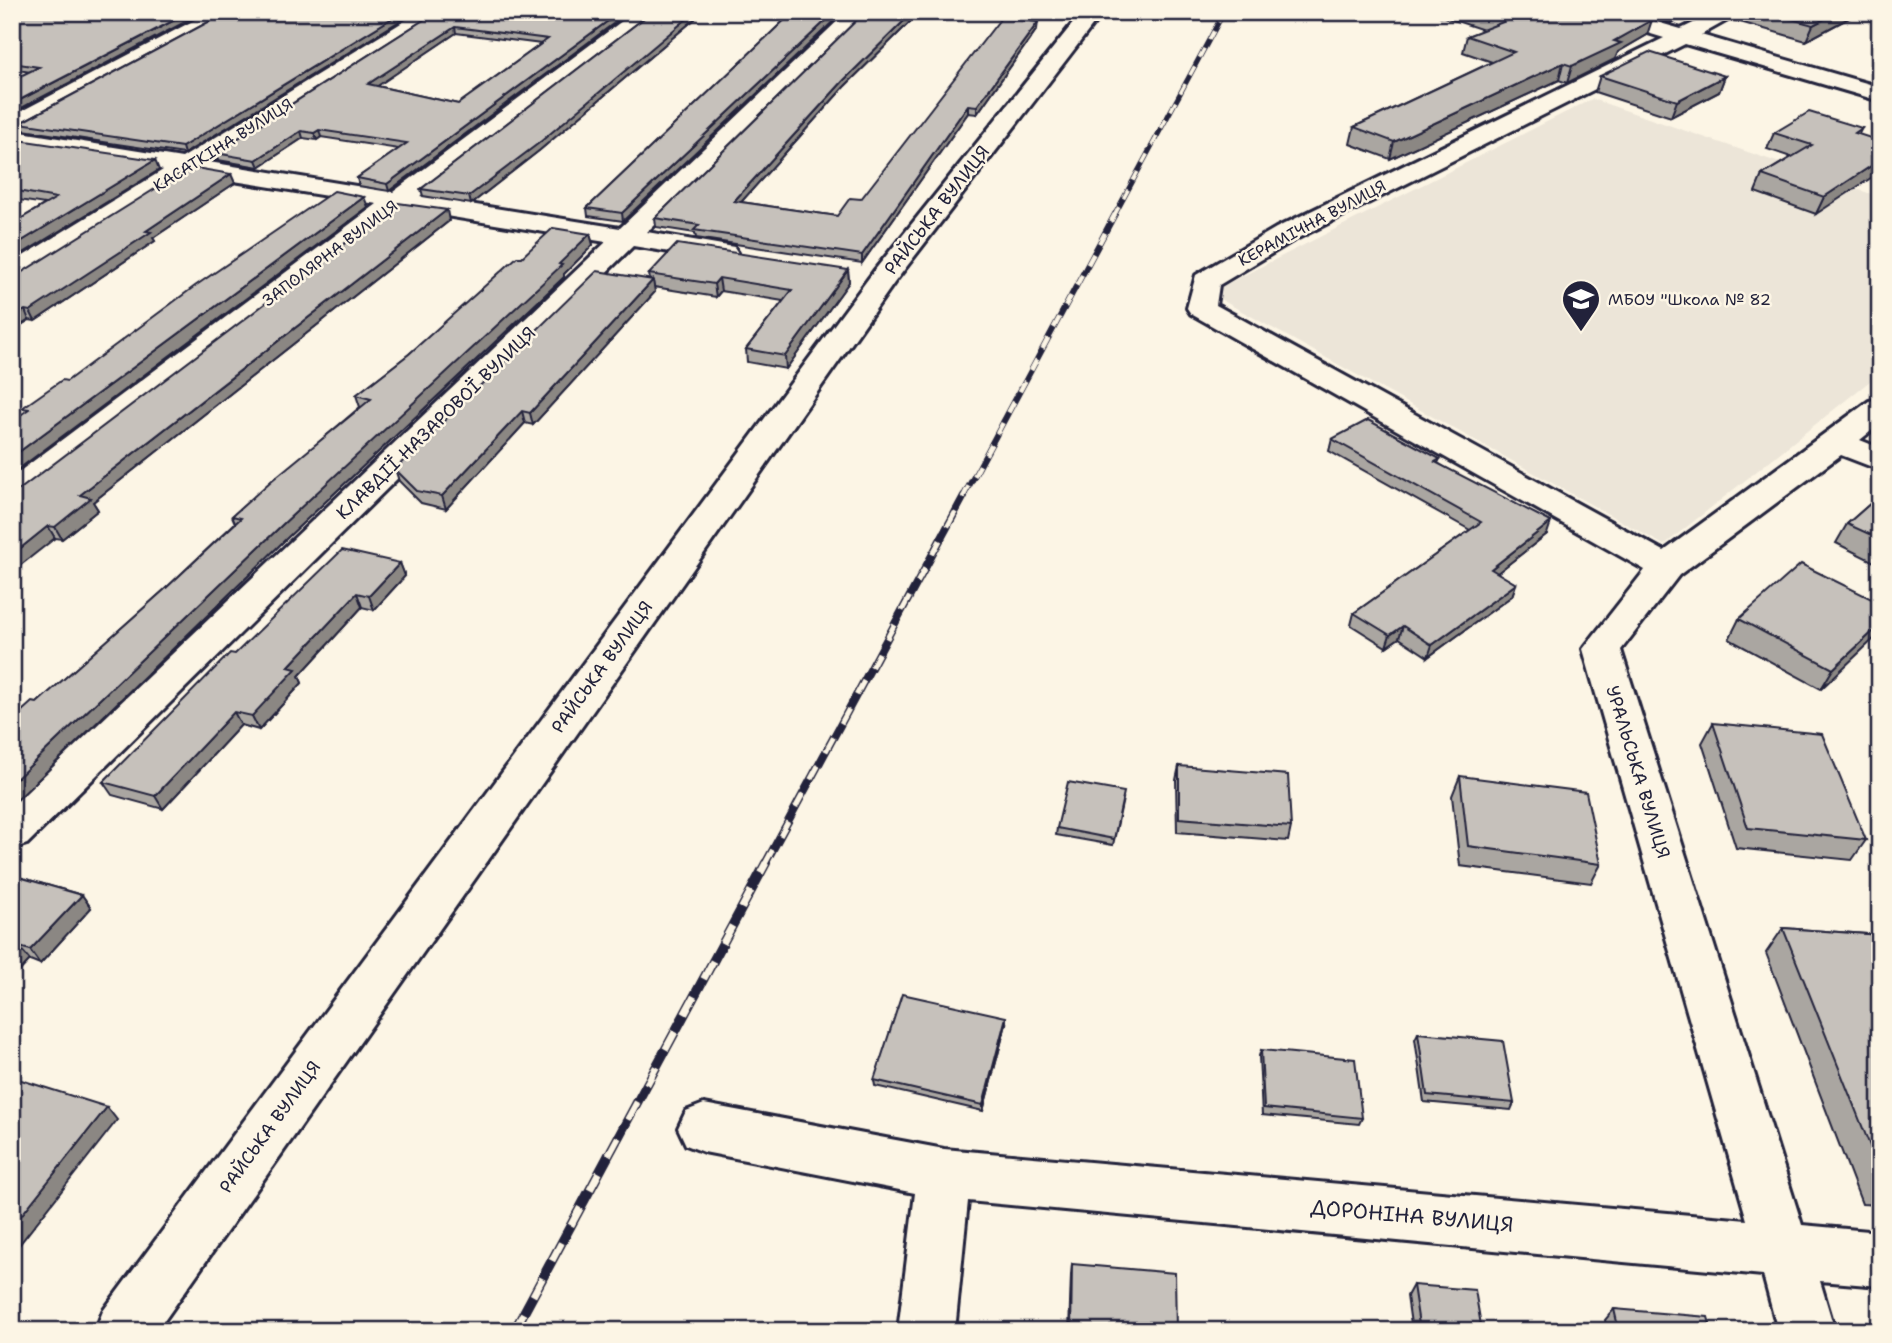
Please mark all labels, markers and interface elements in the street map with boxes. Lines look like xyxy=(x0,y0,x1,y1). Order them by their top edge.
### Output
street label: КАСАТКІНА ВУЛИЦЯ xyxy=(149,93,297,197)
street label: РАЙСЬКА ВУЛИЦЯ xyxy=(879,140,995,280)
street label: КЕРАМІЧНА ВУЛИЦЯ xyxy=(1234,175,1390,271)
street label: ЗАПОЛЯРНА ВУЛИЦЯ xyxy=(258,195,402,311)
school or university icon: МБОУ "Школа № 82 xyxy=(1560,278,1602,333)
place label: МБОУ "Школа № 82 xyxy=(1608,289,1771,310)
street label: КЛАВДІЇ НАЗАРОВОЇ ВУЛИЦЯ xyxy=(331,321,541,525)
street label: РАЙСЬКА ВУЛИЦЯ xyxy=(546,596,658,738)
street label: УРАЛЬСЬКА ВУЛИЦЯ xyxy=(1600,683,1676,861)
street label: РАЙСЬКА ВУЛИЦЯ xyxy=(214,1056,326,1198)
street label: ДОРОНІНА ВУЛИЦЯ xyxy=(1309,1193,1515,1239)

